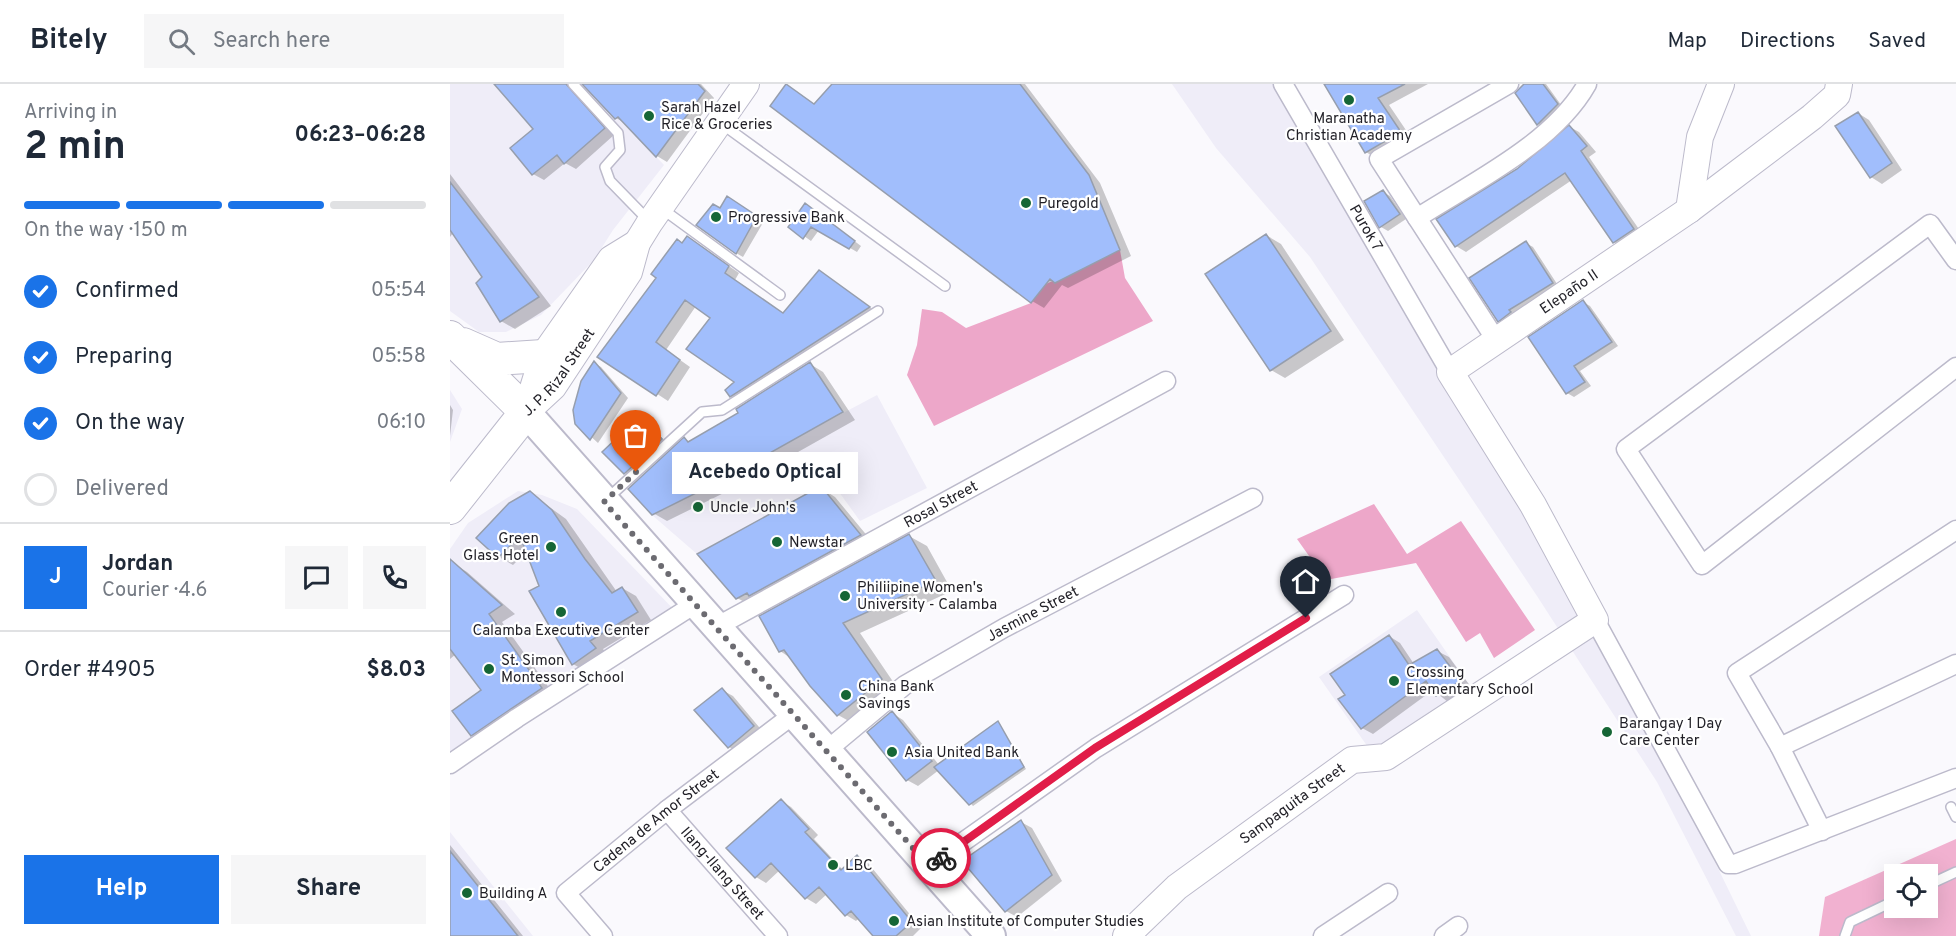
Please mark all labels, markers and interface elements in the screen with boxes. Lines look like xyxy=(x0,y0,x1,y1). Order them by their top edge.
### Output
search box xyxy=(144,14,564,68)
text: Bitely xyxy=(30,23,108,59)
icon: search xyxy=(165,25,198,58)
text: Search here xyxy=(213,28,330,55)
text: Map xyxy=(1667,28,1707,55)
text: Directions xyxy=(1740,28,1835,55)
text: Saved xyxy=(1868,28,1926,55)
marker: Maranatha Christian Academy xyxy=(1342,93,1356,107)
place label: Sarah Hazel Rice & Groceries xyxy=(661,99,772,135)
text: Arriving in xyxy=(24,100,117,126)
marker: Sarah Hazel Rice & Groceries xyxy=(642,109,656,123)
place label: Maranatha Christian Academy xyxy=(1286,110,1412,146)
text: 06:23–06:28 xyxy=(294,122,426,149)
text: 2 min xyxy=(24,124,126,173)
place label: Puregold xyxy=(1038,195,1099,214)
marker: Puregold xyxy=(1019,196,1033,210)
street label: Purok 7 xyxy=(1344,202,1386,255)
place label: Progressive Bank xyxy=(728,209,845,228)
marker: Progressive Bank xyxy=(709,210,723,224)
text: On the way · 150 m xyxy=(24,218,188,244)
street label: Elepaño II xyxy=(1537,266,1603,319)
icon: check xyxy=(24,275,57,308)
text: Confirmed xyxy=(75,278,179,305)
text: 05:54 xyxy=(371,278,426,304)
street label: J. P. Rizal Street xyxy=(519,325,600,421)
icon: check xyxy=(24,341,57,374)
text: Preparing xyxy=(75,344,173,371)
text: 05:58 xyxy=(372,344,426,370)
icon: check xyxy=(24,407,57,440)
text: On the way xyxy=(75,410,185,437)
text: 06:10 xyxy=(376,410,426,436)
pin xyxy=(610,410,661,472)
icon: bag xyxy=(619,419,652,452)
callout: Acebedo Optical xyxy=(672,451,858,493)
text: Acebedo Optical xyxy=(688,460,842,486)
text: Delivered xyxy=(75,476,169,503)
street label: Rosal Street xyxy=(901,478,982,533)
place label: Uncle John's xyxy=(710,499,796,518)
marker: Uncle John's xyxy=(691,500,705,514)
place label: Green Glass Hotel xyxy=(463,530,539,566)
place label: Newstar xyxy=(789,534,845,553)
marker: Newstar xyxy=(770,535,784,549)
marker: Green Glass Hotel xyxy=(544,540,558,554)
button: chat xyxy=(285,546,348,609)
button: phone xyxy=(363,546,426,609)
text: Jordan xyxy=(102,551,173,578)
pin xyxy=(1280,556,1331,618)
text: J xyxy=(49,564,62,591)
icon: home xyxy=(1289,565,1322,598)
text: Courier · 4.6 xyxy=(102,578,207,604)
place label: Philiipine Women's University - Calamba xyxy=(857,579,997,615)
street label: Jasmine Street xyxy=(984,583,1082,647)
marker: Philiipine Women's University - Calamba xyxy=(838,589,852,603)
marker: Calamba Executive Center xyxy=(554,605,568,619)
place label: Calamba Executive Center xyxy=(473,622,650,641)
place label: St. Simon Montessori School xyxy=(501,652,624,688)
text: Order #4905 xyxy=(24,657,155,684)
text: $8.03 xyxy=(366,657,426,684)
marker: St. Simon Montessori School xyxy=(482,662,496,676)
place label: Crossing Elementary School xyxy=(1406,664,1533,700)
marker: Crossing Elementary School xyxy=(1387,674,1401,688)
place label: China Bank Savings xyxy=(858,678,934,714)
marker: China Bank Savings xyxy=(839,688,853,702)
place label: Barangay 1 Day Care Center xyxy=(1619,715,1722,751)
marker: Barangay 1 Day Care Center xyxy=(1600,725,1614,739)
place label: Asia United Bank xyxy=(904,744,1019,763)
marker: Asia United Bank xyxy=(885,745,899,759)
street label: Sampaguita Street xyxy=(1237,760,1350,849)
street label: Cadena de Amor Street xyxy=(590,766,724,878)
street label: Ilang-Ilang Street xyxy=(675,824,767,924)
courier xyxy=(911,828,971,888)
icon: bike xyxy=(925,842,958,875)
button: Help xyxy=(24,855,219,924)
button: Share xyxy=(231,855,426,924)
place label: LBC xyxy=(845,857,873,876)
marker: LBC xyxy=(826,858,840,872)
map controls xyxy=(1884,864,1938,918)
button: locate xyxy=(1884,864,1938,918)
place label: Building A xyxy=(479,885,548,904)
marker: Building A xyxy=(460,886,474,900)
place label: Asian Institute of Computer Studies xyxy=(906,913,1144,932)
marker: Asian Institute of Computer Studies xyxy=(887,914,901,928)

